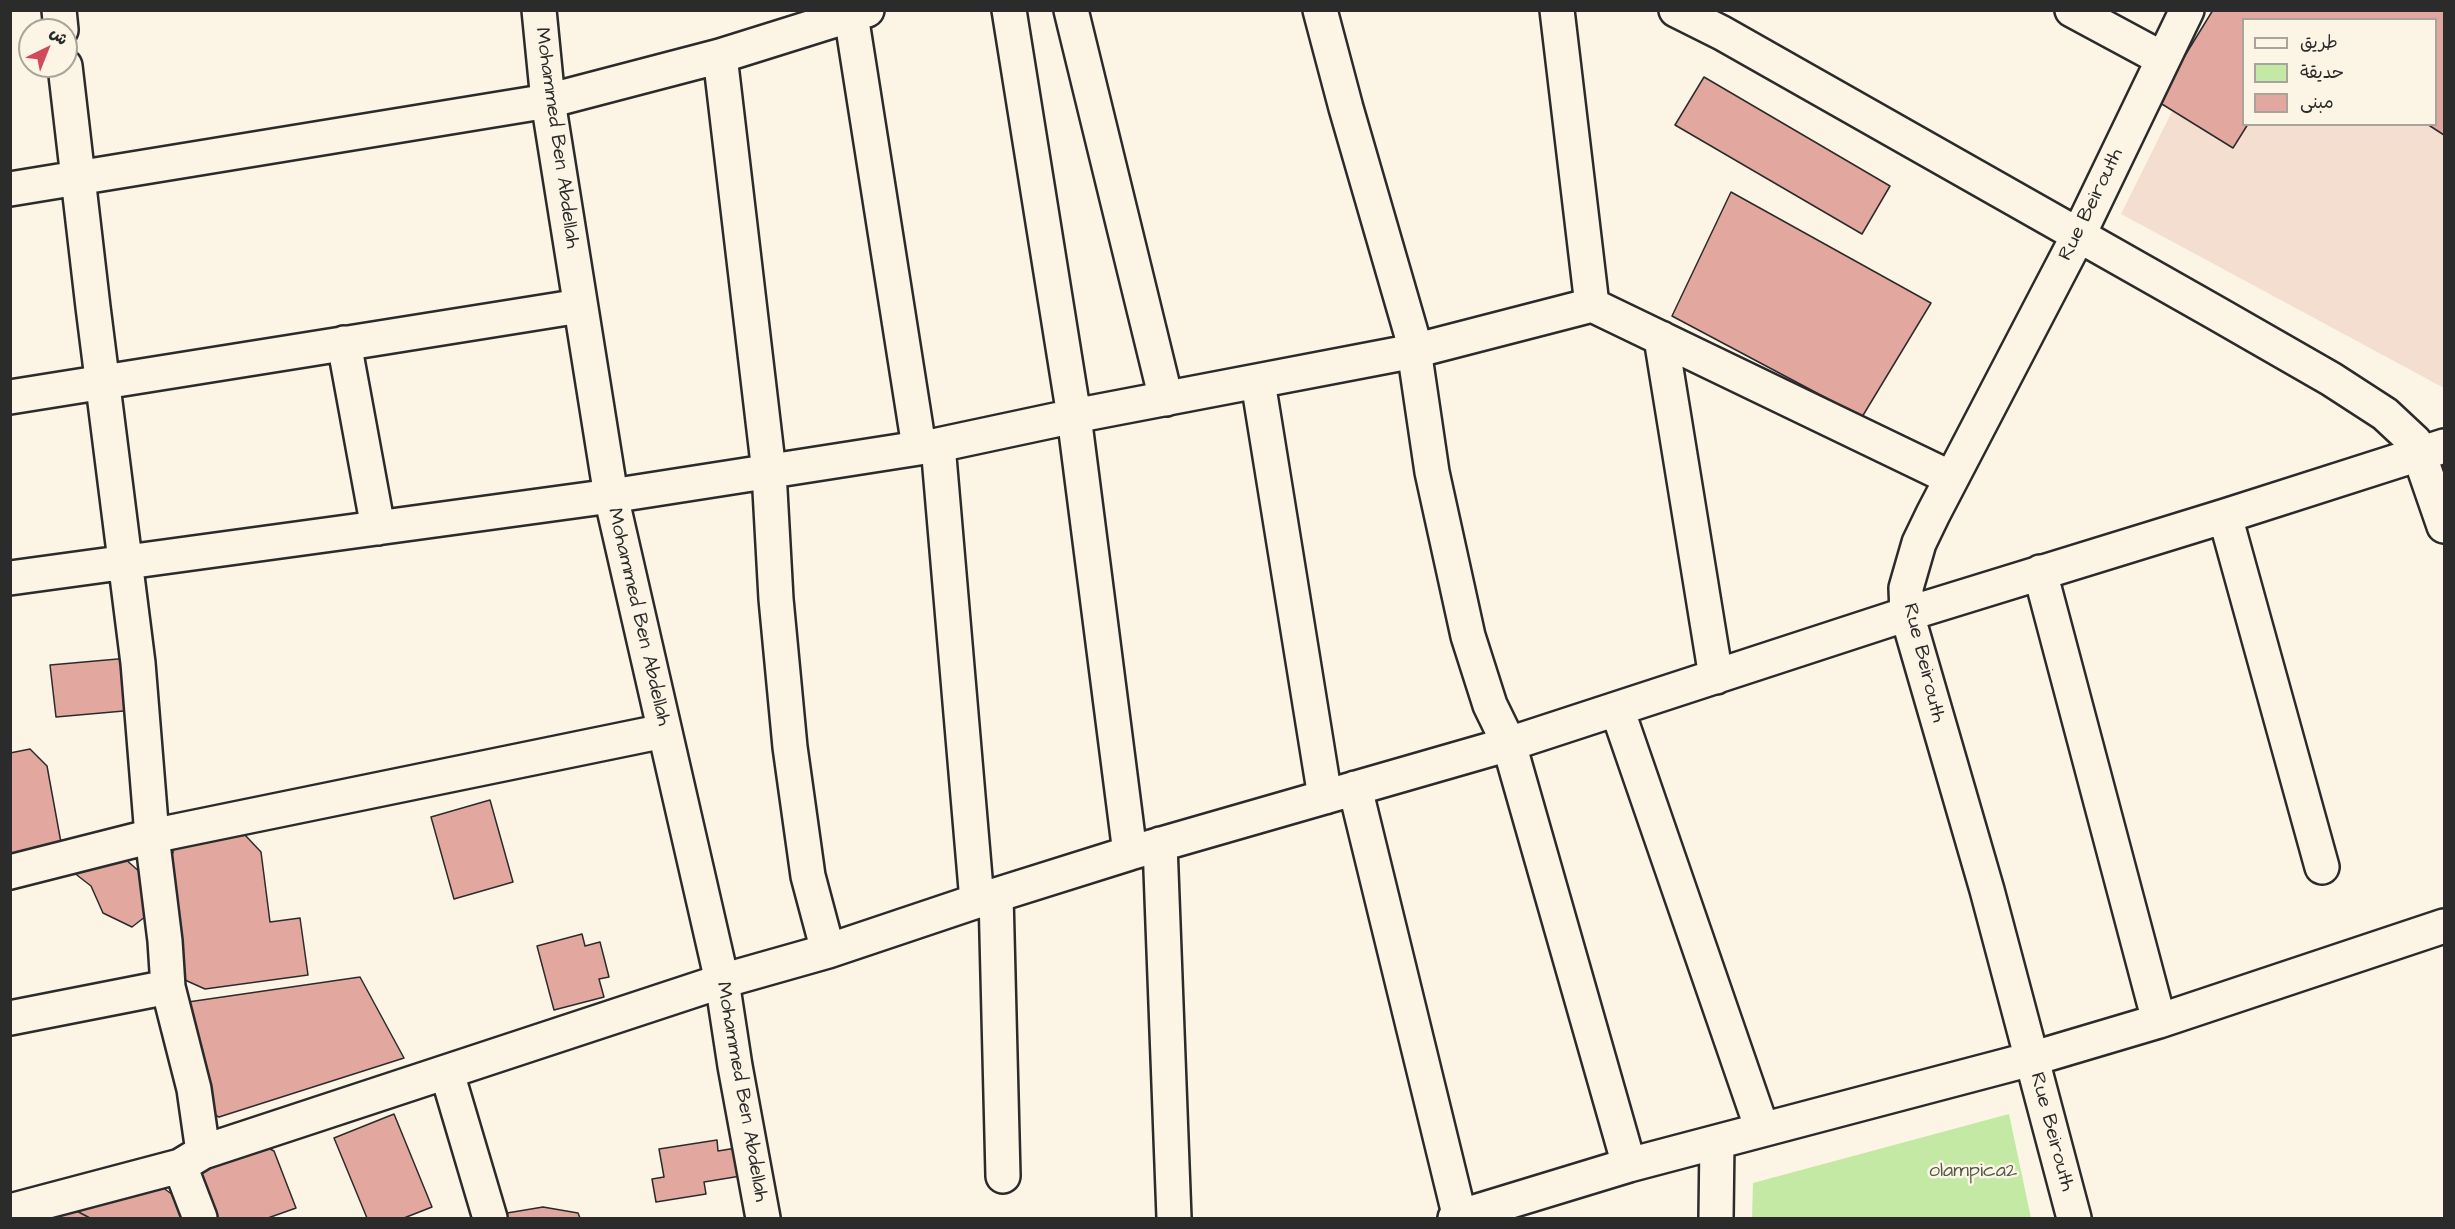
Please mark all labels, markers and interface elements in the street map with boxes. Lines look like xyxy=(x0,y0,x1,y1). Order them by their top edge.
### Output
north arrow xyxy=(18,18,78,78)
legend xyxy=(2242,18,2437,126)
text: ش xyxy=(45,22,73,50)
street label: Mohammed Ben Abdellah xyxy=(529,26,583,250)
text: طريق xyxy=(2300,30,2338,55)
text: حديقة xyxy=(2300,60,2344,85)
text: مبنى xyxy=(2300,90,2334,115)
street label: Rue Beirouth xyxy=(2055,145,2129,265)
street label: Mohammed Ben Abdellah xyxy=(601,506,675,728)
street label: Rue Beirouth xyxy=(1897,601,1949,725)
street label: Mohammed Ben Abdellah xyxy=(710,980,772,1204)
street label: Rue Beirouth xyxy=(2024,1070,2078,1194)
park label: olampica2 xyxy=(1929,1160,2017,1184)

